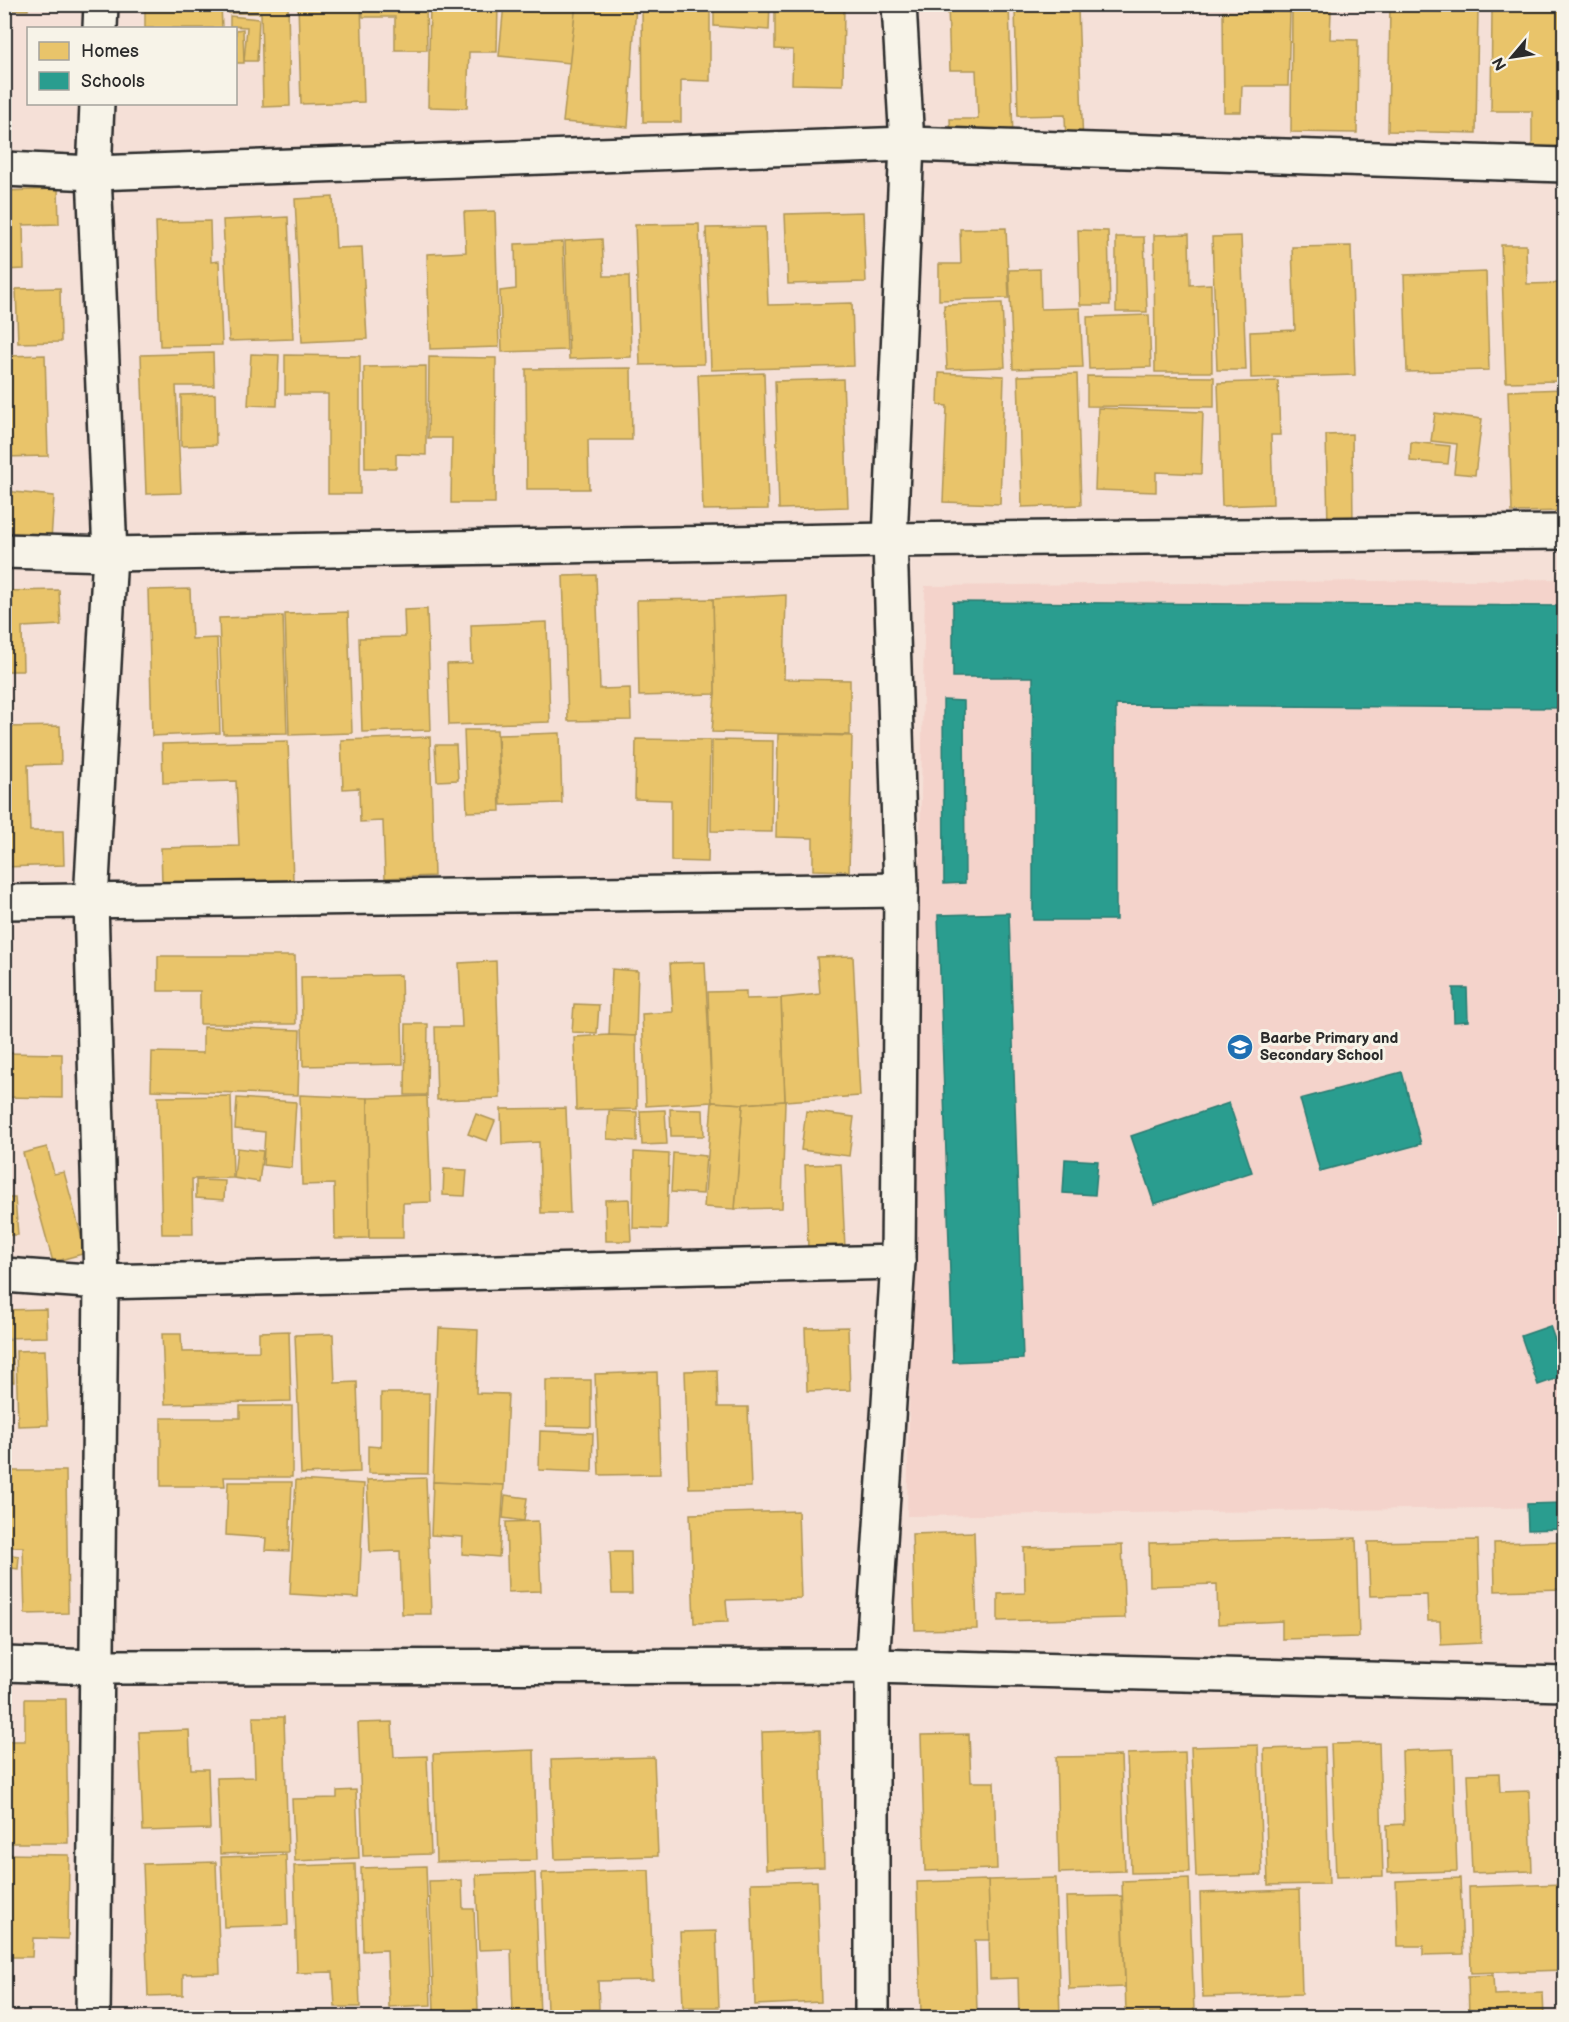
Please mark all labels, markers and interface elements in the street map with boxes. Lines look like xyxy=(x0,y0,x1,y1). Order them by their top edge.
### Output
legend xyxy=(27,27,237,105)
north arrow xyxy=(1482,27,1542,87)
text: Homes xyxy=(81,41,139,62)
text: N xyxy=(1489,54,1511,73)
text: Schools xyxy=(81,71,145,92)
place label: Baarbe Primary and Secondary School xyxy=(1260,1029,1398,1065)
school or university icon: Baarbe Primary and Secondary School xyxy=(1225,1032,1255,1062)

